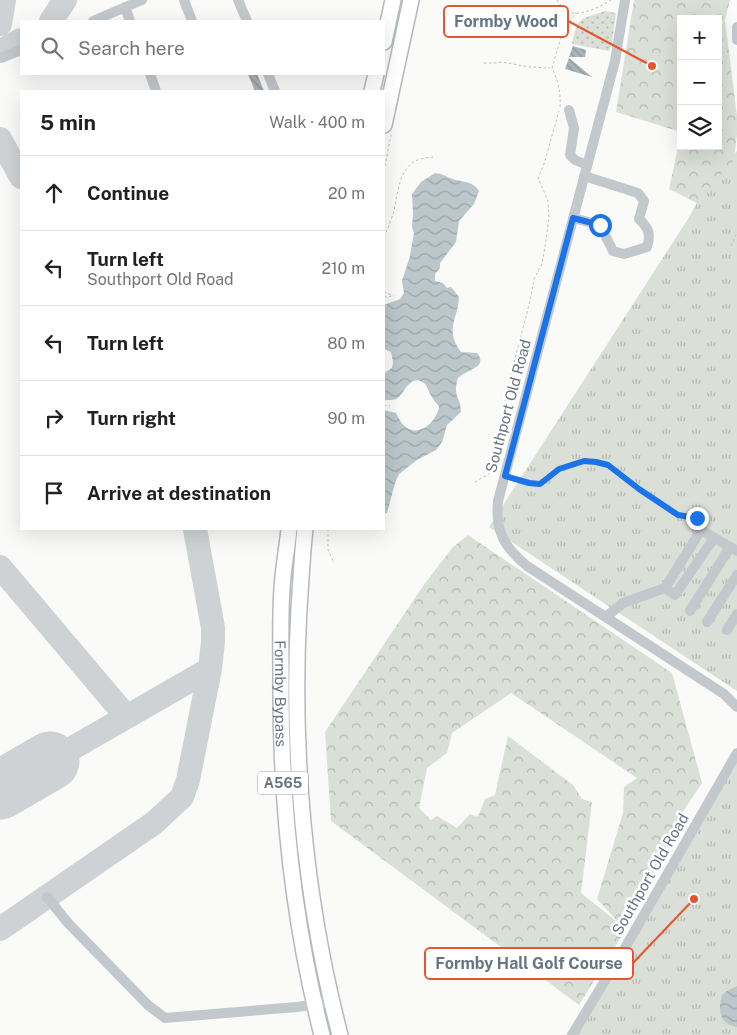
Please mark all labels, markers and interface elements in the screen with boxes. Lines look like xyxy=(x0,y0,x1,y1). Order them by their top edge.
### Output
callout: Formby Wood xyxy=(444,6,568,37)
text: Formby Wood xyxy=(454,12,558,31)
map controls xyxy=(677,15,722,150)
button: + xyxy=(677,15,722,60)
search box xyxy=(20,20,385,75)
icon: search xyxy=(38,34,66,62)
text: Search here xyxy=(78,37,185,59)
button: − xyxy=(677,60,722,105)
button: layers xyxy=(677,105,722,150)
text: 5 min xyxy=(40,110,96,135)
text: Walk · 400 m xyxy=(269,113,365,132)
icon: ahead xyxy=(40,179,68,207)
text: Continue xyxy=(87,182,169,204)
text: 20 m xyxy=(328,184,365,203)
route start xyxy=(589,214,612,237)
text: Turn left xyxy=(87,248,164,270)
icon: left xyxy=(40,254,68,282)
text: 210 m xyxy=(321,259,365,278)
text: Southport Old Road xyxy=(87,270,234,289)
icon: left xyxy=(40,329,68,357)
text: Turn left xyxy=(87,332,164,354)
text: 80 m xyxy=(327,334,365,353)
street label: Southport Old Road xyxy=(482,337,534,475)
icon: right xyxy=(40,404,68,432)
text: Turn right xyxy=(87,407,176,429)
text: 90 m xyxy=(328,409,365,428)
icon: arrive xyxy=(40,479,68,507)
text: Arrive at destination xyxy=(87,482,271,504)
route end xyxy=(686,507,709,530)
street label: Formby Bypass xyxy=(272,640,290,747)
road number: A565 xyxy=(258,771,308,794)
street label: Southport Old Road xyxy=(608,810,692,938)
callout: Formby Hall Golf Course xyxy=(425,948,633,979)
text: Formby Hall Golf Course xyxy=(435,954,623,973)

